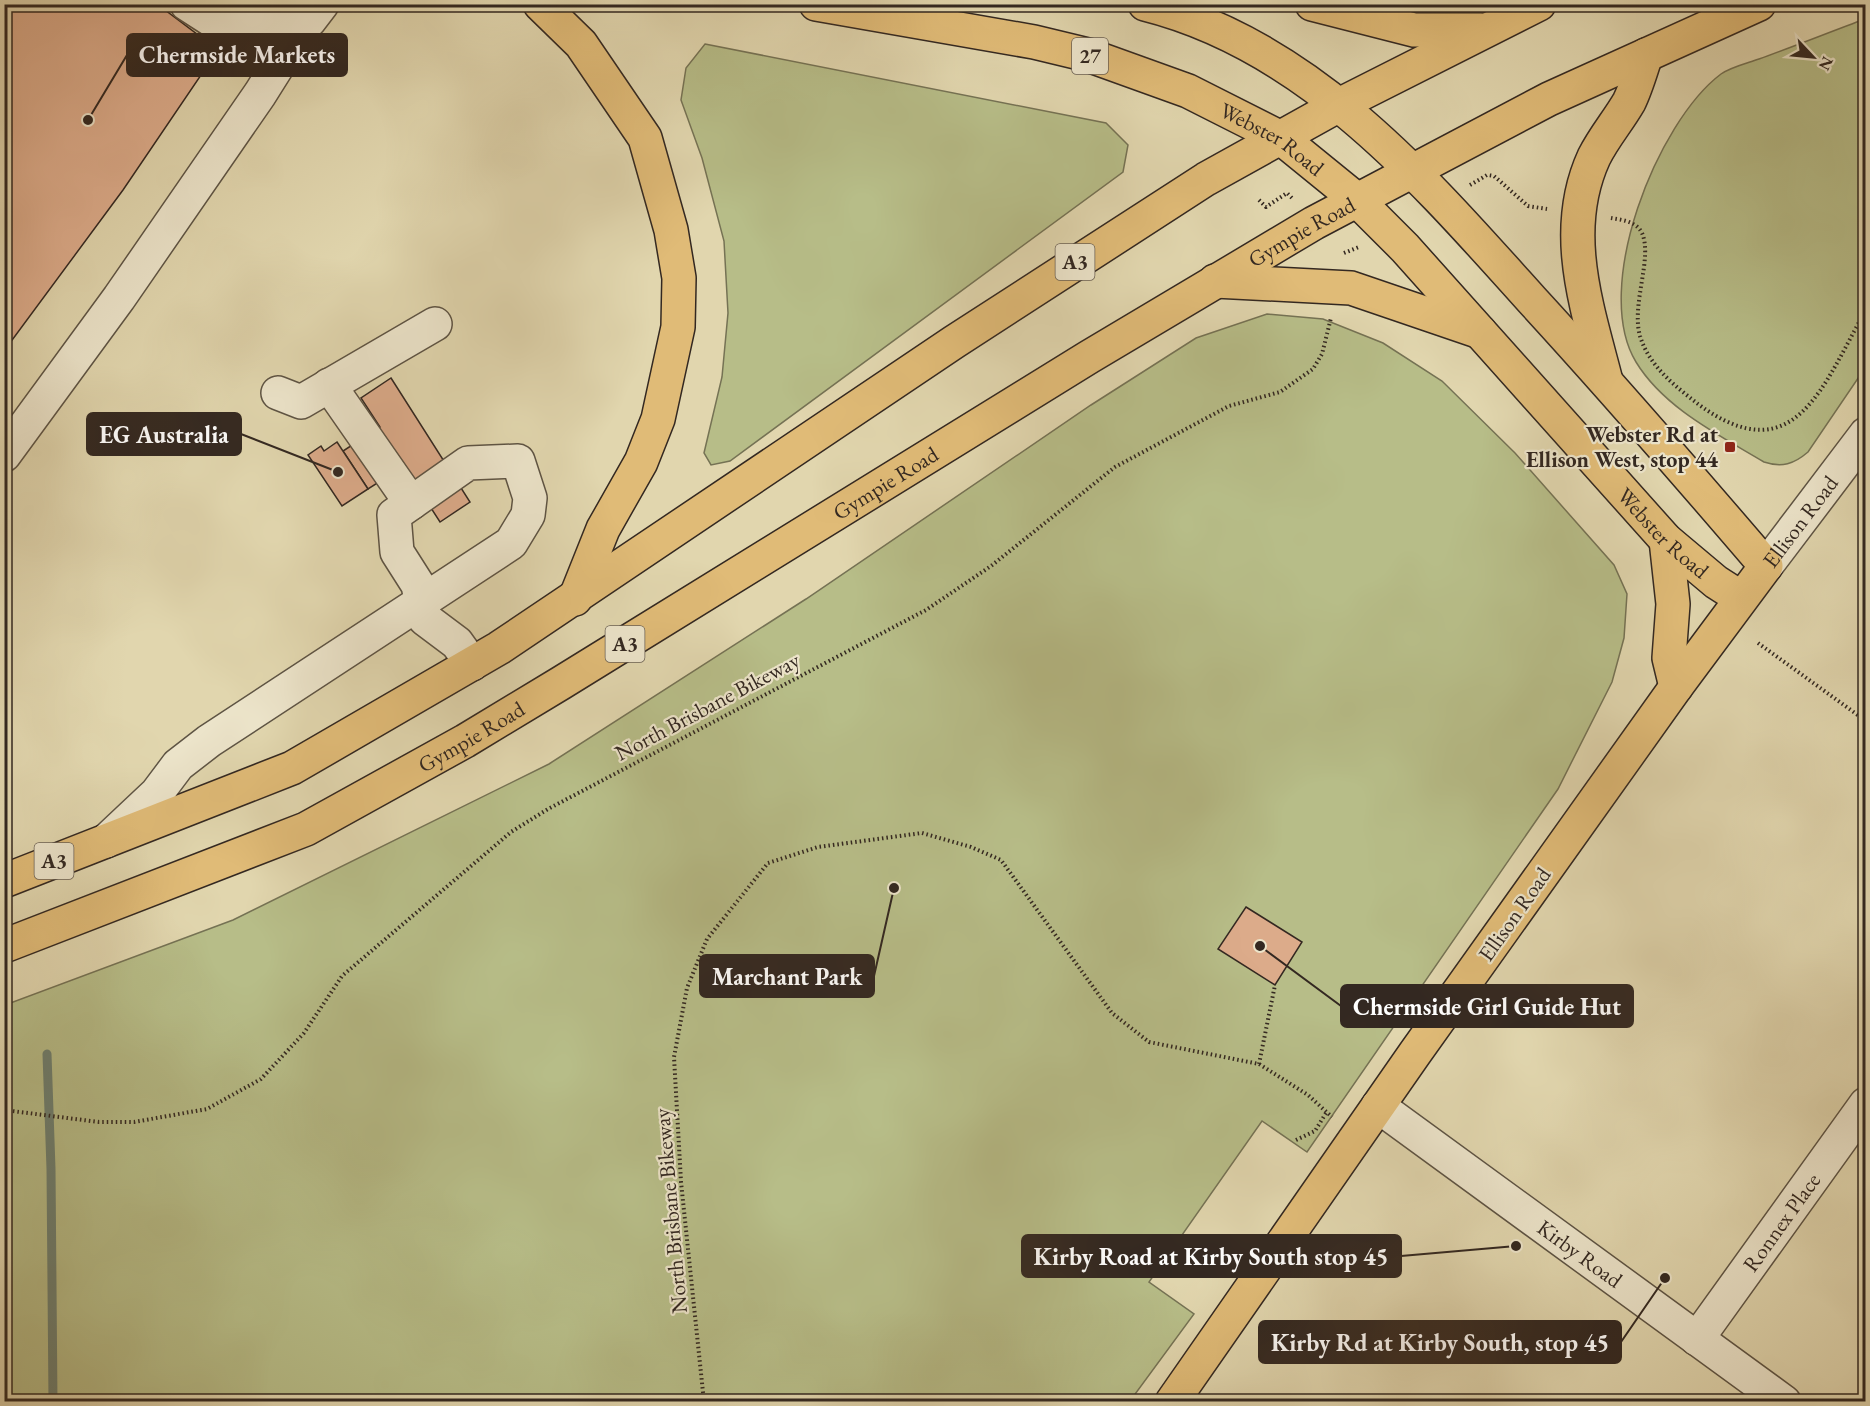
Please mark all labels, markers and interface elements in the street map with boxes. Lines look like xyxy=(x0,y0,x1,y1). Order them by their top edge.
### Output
north arrow xyxy=(1783,27,1843,87)
callout: Chermside Markets xyxy=(127,34,347,76)
road number: 27 xyxy=(1072,38,1108,74)
text: Chermside Markets xyxy=(139,39,335,70)
text: N xyxy=(1814,53,1838,74)
street label: Webster Road xyxy=(1215,96,1331,183)
street label: Gympie Road xyxy=(1243,190,1361,274)
road number: A3 xyxy=(1056,244,1094,280)
callout: EG Australia xyxy=(87,413,241,455)
text: EG Australia xyxy=(99,419,229,450)
place label: Webster Rd at Ellison West, stop 44 xyxy=(1526,420,1719,474)
street label: Gympie Road xyxy=(828,439,944,527)
marker: Webster Rd at Ellison West, stop 44 xyxy=(1723,440,1737,454)
street label: Ellison Road xyxy=(1756,469,1845,574)
street label: Webster Road xyxy=(1611,481,1716,586)
road number: A3 xyxy=(606,626,644,662)
street label: North Brisbane Bikeway xyxy=(610,645,805,767)
street label: Gympie Road xyxy=(413,694,531,779)
road number: A3 xyxy=(34,843,74,879)
street label: Ellison Road xyxy=(1471,861,1558,967)
callout: Marchant Park xyxy=(700,955,874,997)
text: Marchant Park xyxy=(712,961,863,992)
callout: Chermside Girl Guide Hut xyxy=(1341,985,1633,1027)
text: Chermside Girl Guide Hut xyxy=(1353,991,1621,1022)
street label: North Brisbane Bikeway xyxy=(647,1107,694,1315)
street label: Ronnex Place xyxy=(1736,1167,1827,1278)
street label: Kirby Road xyxy=(1531,1213,1629,1295)
callout: Kirby Road at Kirby South stop 45 xyxy=(1022,1235,1401,1277)
text: Kirby Road at Kirby South stop 45 xyxy=(1034,1241,1388,1273)
callout: Kirby Rd at Kirby South, stop 45 xyxy=(1259,1321,1621,1363)
text: Kirby Rd at Kirby South, stop 45 xyxy=(1271,1327,1609,1359)

